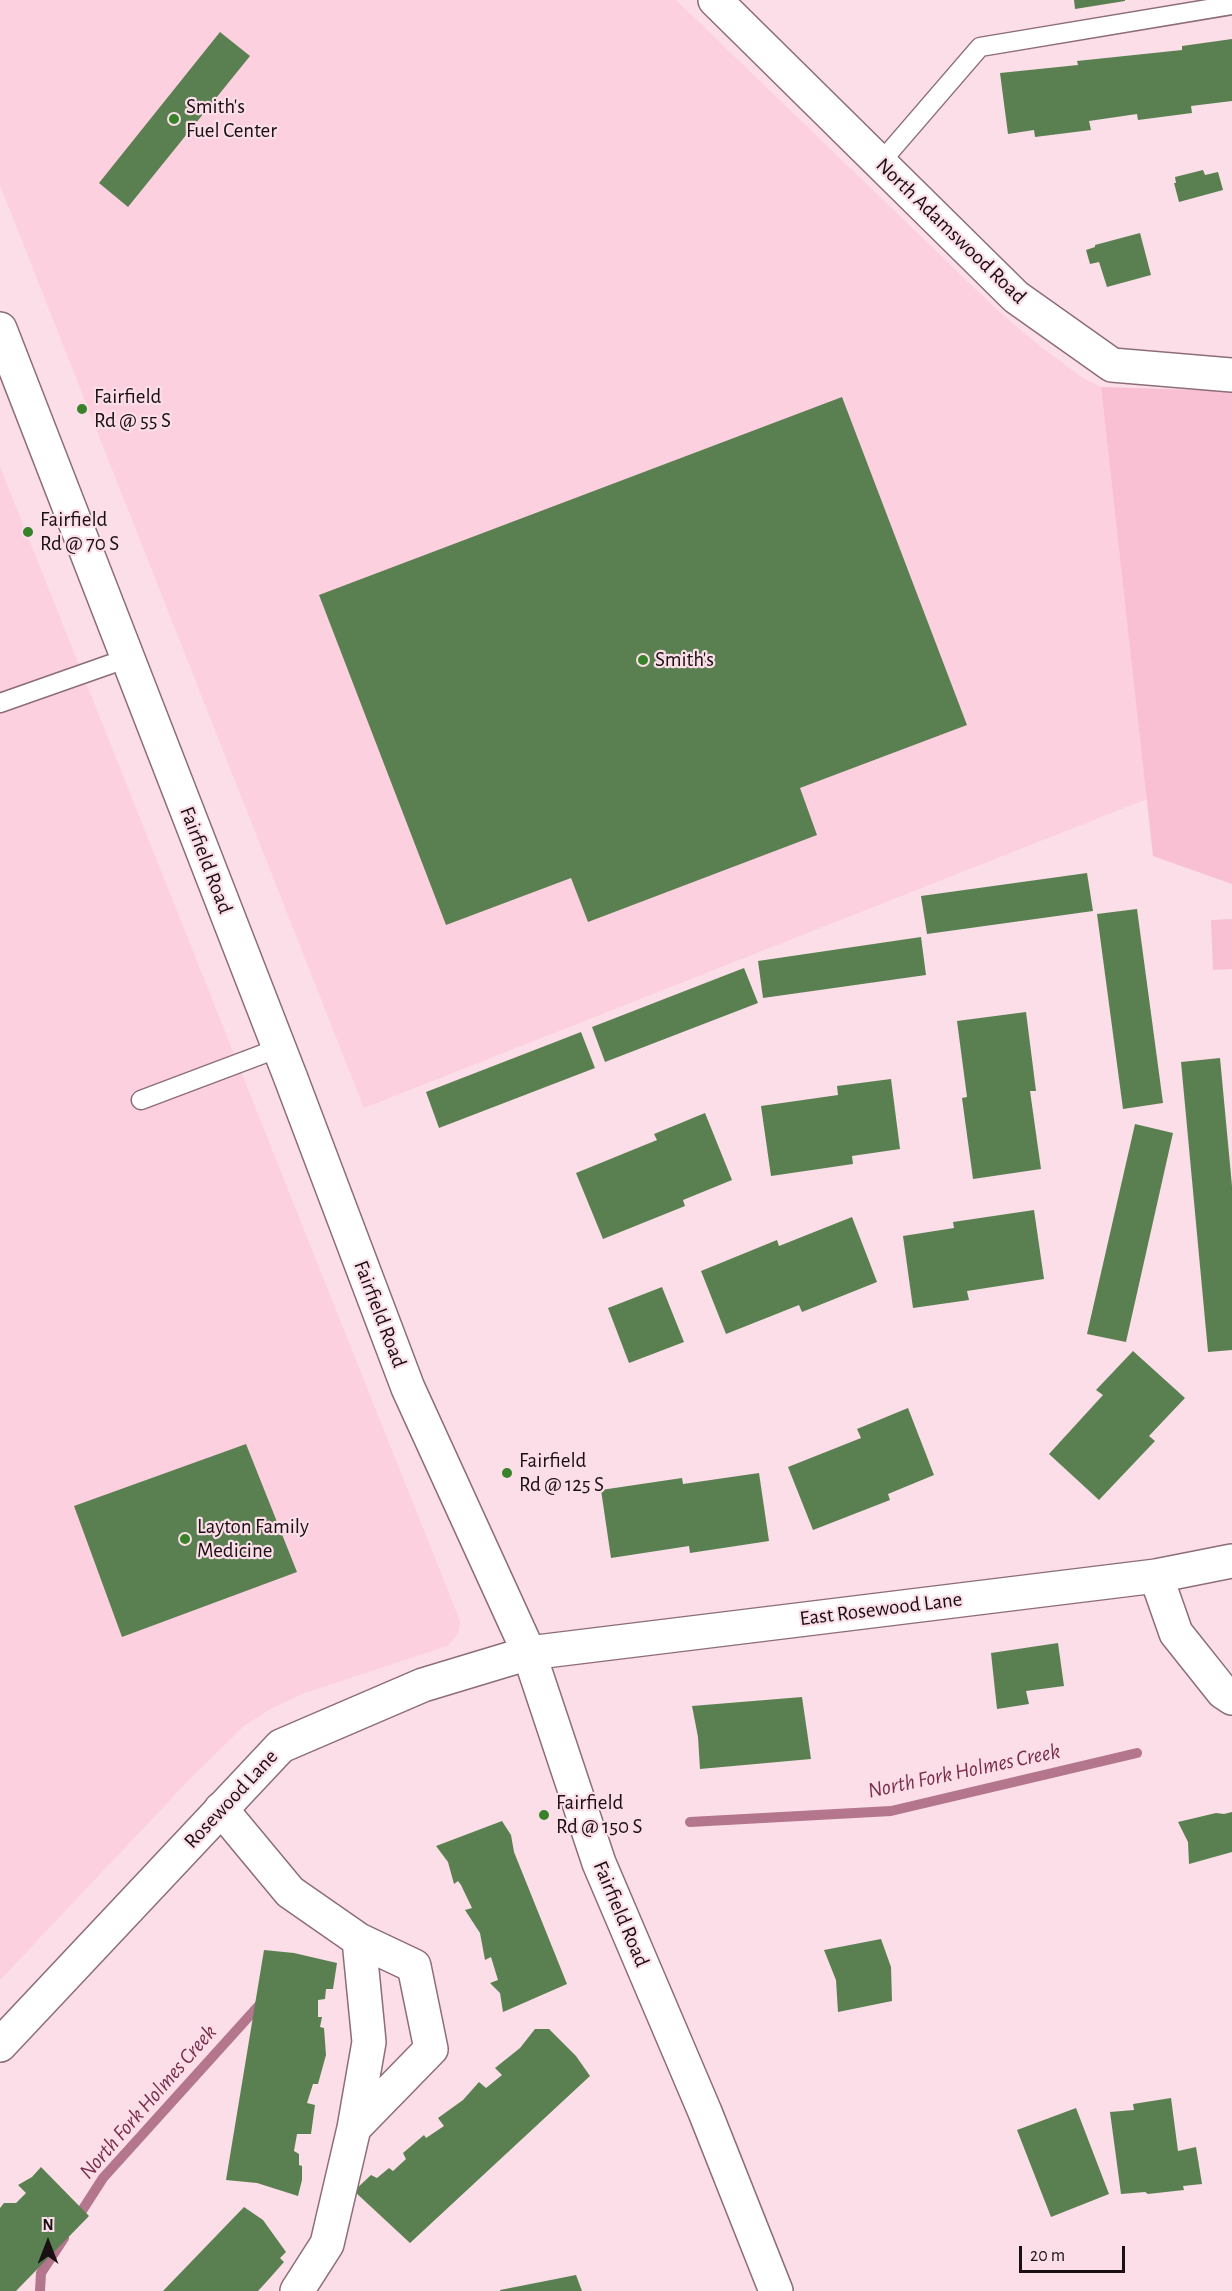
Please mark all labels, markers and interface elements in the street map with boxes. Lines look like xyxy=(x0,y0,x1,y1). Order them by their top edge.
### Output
place label: Smith's Fuel Center xyxy=(186,94,277,144)
marker: Smith's Fuel Center xyxy=(167,112,181,126)
street label: North Adamswood Road xyxy=(871,153,1031,309)
place label: Fairfield Rd @ 55 S xyxy=(94,384,171,434)
marker: Fairfield Rd @ 55 S xyxy=(75,402,89,416)
place label: Fairfield Rd @ 70 S xyxy=(40,507,119,557)
marker: Fairfield Rd @ 70 S xyxy=(21,525,35,539)
place label: Smith's xyxy=(655,647,714,673)
marker: Smith's xyxy=(636,653,650,667)
street label: Fairfield Road xyxy=(174,803,238,917)
street label: Fairfield Road xyxy=(348,1257,412,1371)
place label: Fairfield Rd @ 125 S xyxy=(519,1448,604,1498)
marker: Fairfield Rd @ 125 S xyxy=(500,1466,514,1480)
place label: Layton Family Medicine xyxy=(197,1514,309,1564)
marker: Layton Family Medicine xyxy=(178,1532,192,1546)
street label: East Rosewood Lane xyxy=(798,1587,964,1631)
water label: North Fork Holmes Creek xyxy=(865,1738,1063,1804)
street label: Rosewood Lane xyxy=(179,1744,283,1854)
place label: Fairfield Rd @ 150 S xyxy=(556,1790,642,1840)
marker: Fairfield Rd @ 150 S xyxy=(537,1808,551,1822)
street label: Fairfield Road xyxy=(587,1857,655,1971)
water label: North Fork Holmes Creek xyxy=(74,2019,222,2185)
north arrow xyxy=(18,2213,78,2273)
text: N xyxy=(42,2217,54,2233)
scale bar xyxy=(1022,2234,1128,2272)
text: 20 m xyxy=(1030,2247,1065,2265)

